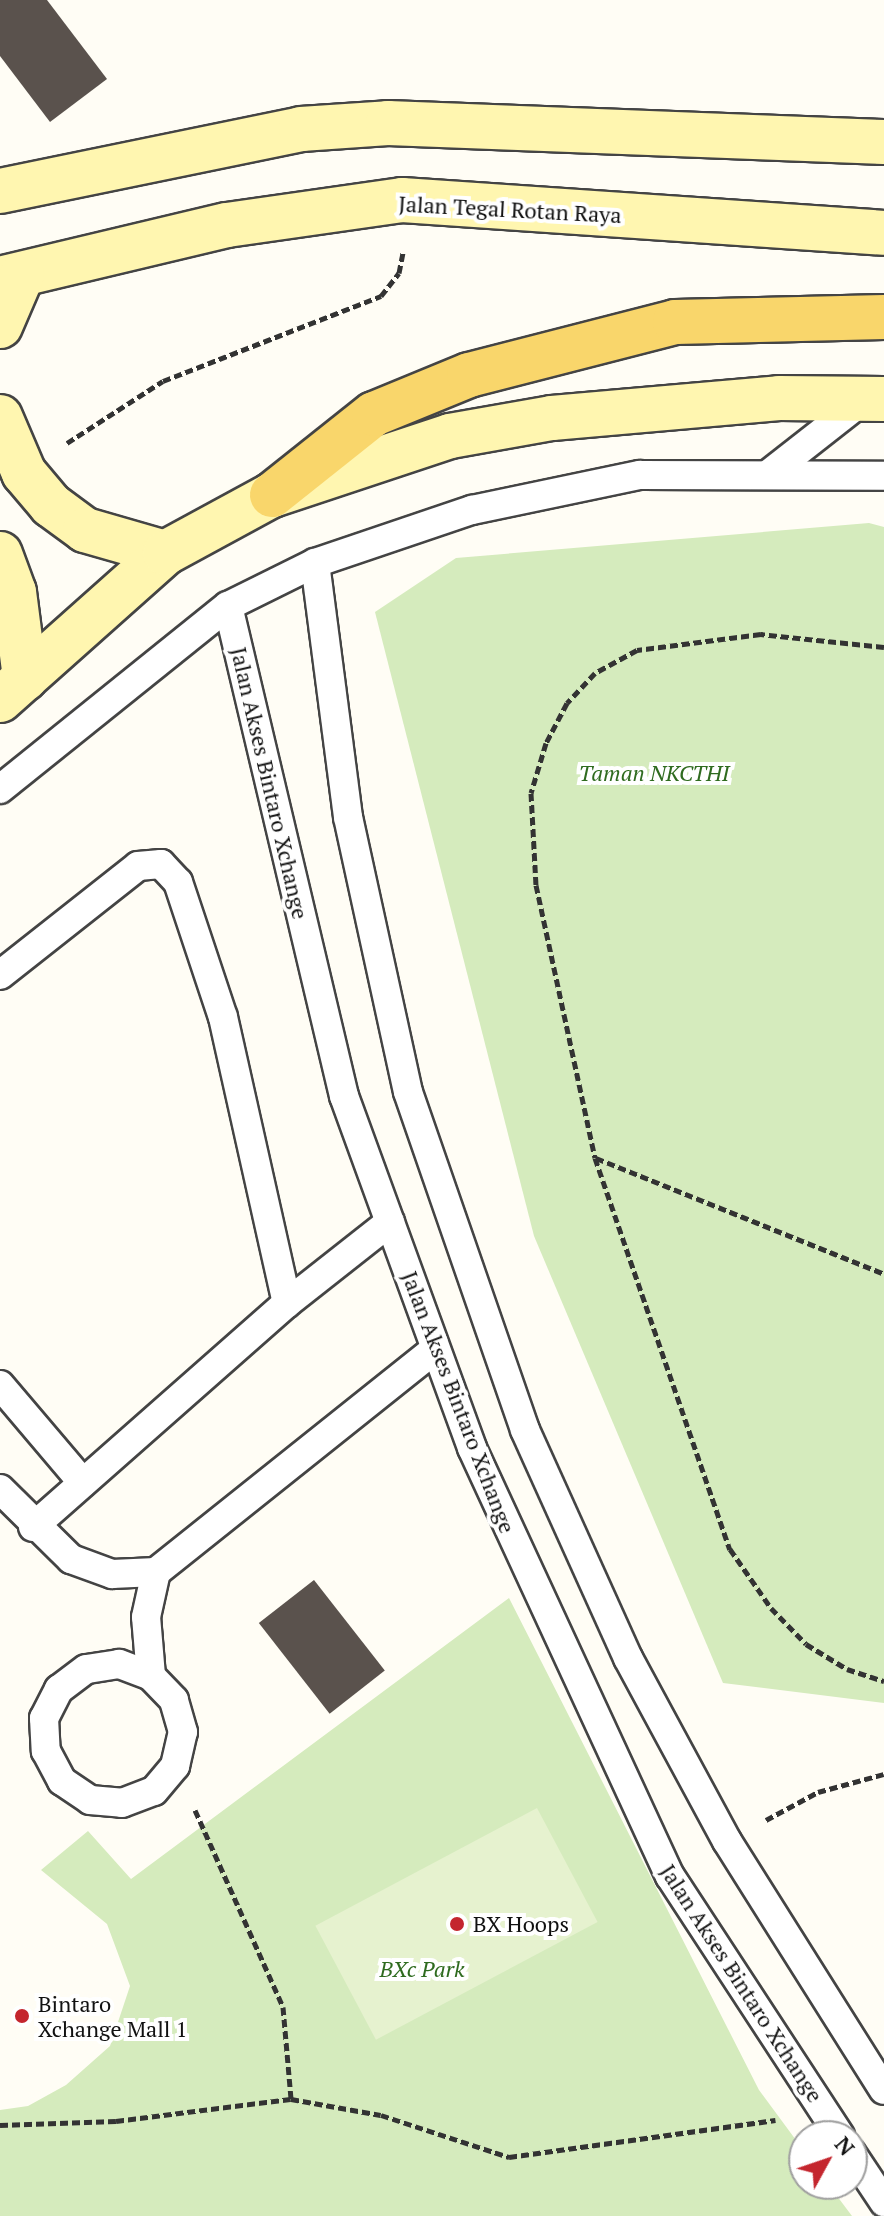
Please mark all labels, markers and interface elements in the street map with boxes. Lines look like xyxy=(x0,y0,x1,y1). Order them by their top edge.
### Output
street label: Jalan Tegal Rotan Raya xyxy=(398,190,622,228)
street label: Jalan Akses Bintaro Xchange xyxy=(226,644,314,922)
park label: Taman NKCTHI xyxy=(579,760,729,786)
street label: Jalan Akses Bintaro Xchange xyxy=(397,1267,521,1537)
street label: Jalan Akses Bintaro Xchange xyxy=(655,1859,829,2107)
place label: BX Hoops xyxy=(473,1911,569,1937)
marker: BX Hoops xyxy=(448,1915,466,1933)
park label: BXc Park xyxy=(379,1956,465,1982)
place label: Bintaro Xchange Mall 1 xyxy=(38,1990,188,2042)
marker: Bintaro Xchange Mall 1 xyxy=(13,2007,31,2025)
north arrow xyxy=(788,2120,868,2200)
text: N xyxy=(829,2130,862,2161)

